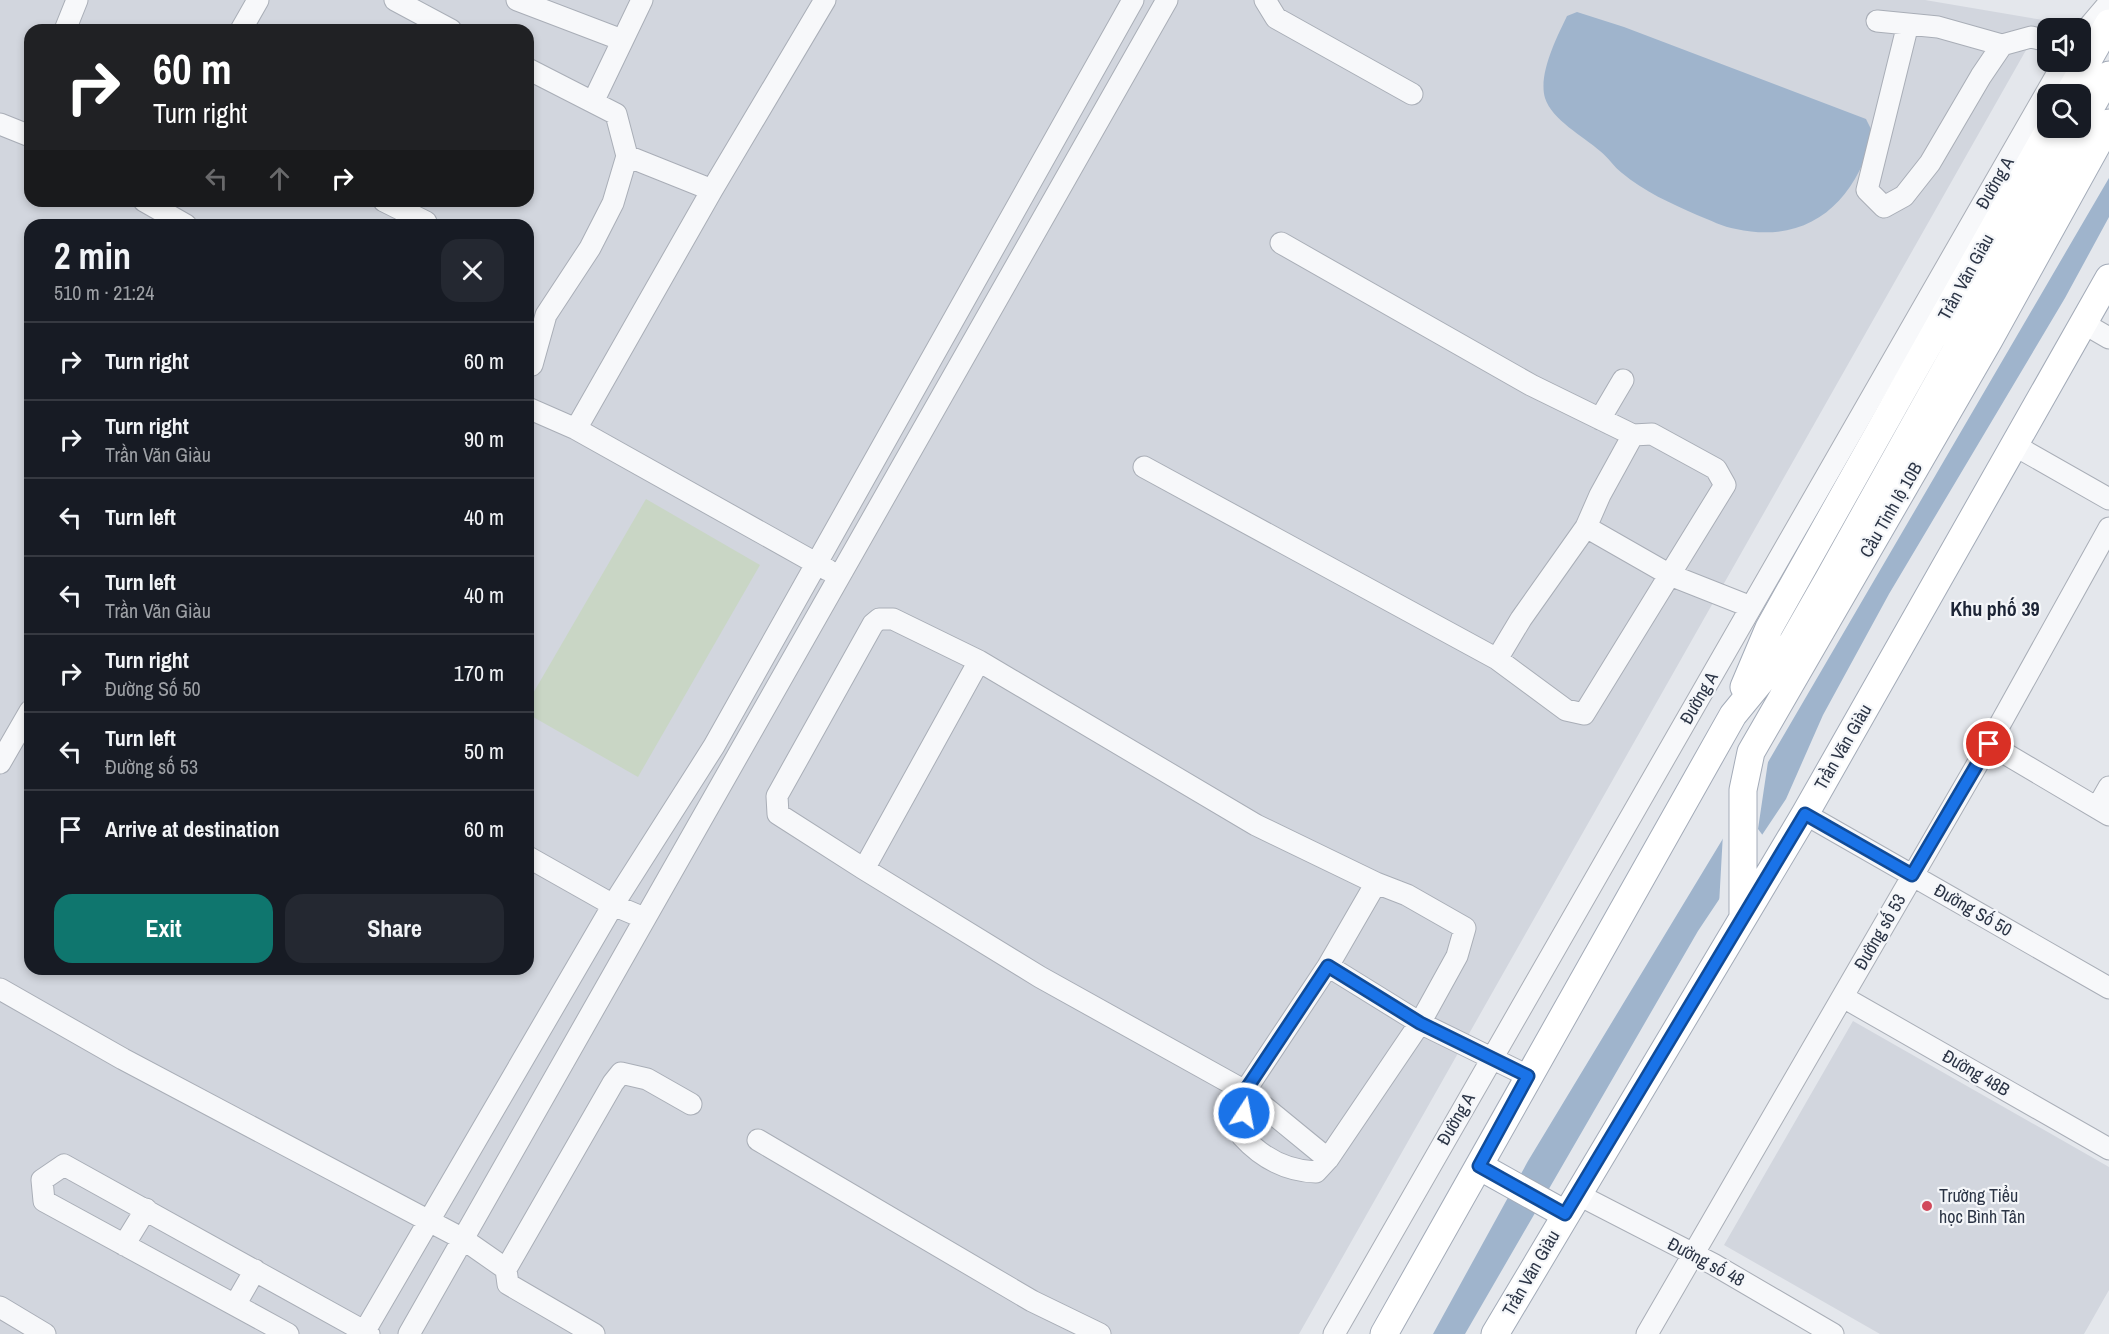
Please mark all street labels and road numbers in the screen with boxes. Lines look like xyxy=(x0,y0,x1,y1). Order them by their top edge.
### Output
street label: Đường A xyxy=(1970,152,2020,214)
street label: Trần Văn Giàu xyxy=(1932,229,2000,324)
street label: Cầu Tỉnh lộ 10B xyxy=(1853,457,1928,562)
street label: Đường A xyxy=(1674,667,1724,729)
street label: Trần Văn Giàu xyxy=(1808,699,1877,794)
street label: Đường Số 50 xyxy=(1930,877,2017,942)
street label: Đường số 53 xyxy=(1848,889,1911,974)
street label: Đường 48B xyxy=(1938,1043,2015,1102)
street label: Đường A xyxy=(1431,1088,1481,1150)
street label: Trần Văn Giàu xyxy=(1496,1225,1565,1320)
street label: Đường số 48 xyxy=(1663,1231,1749,1292)

